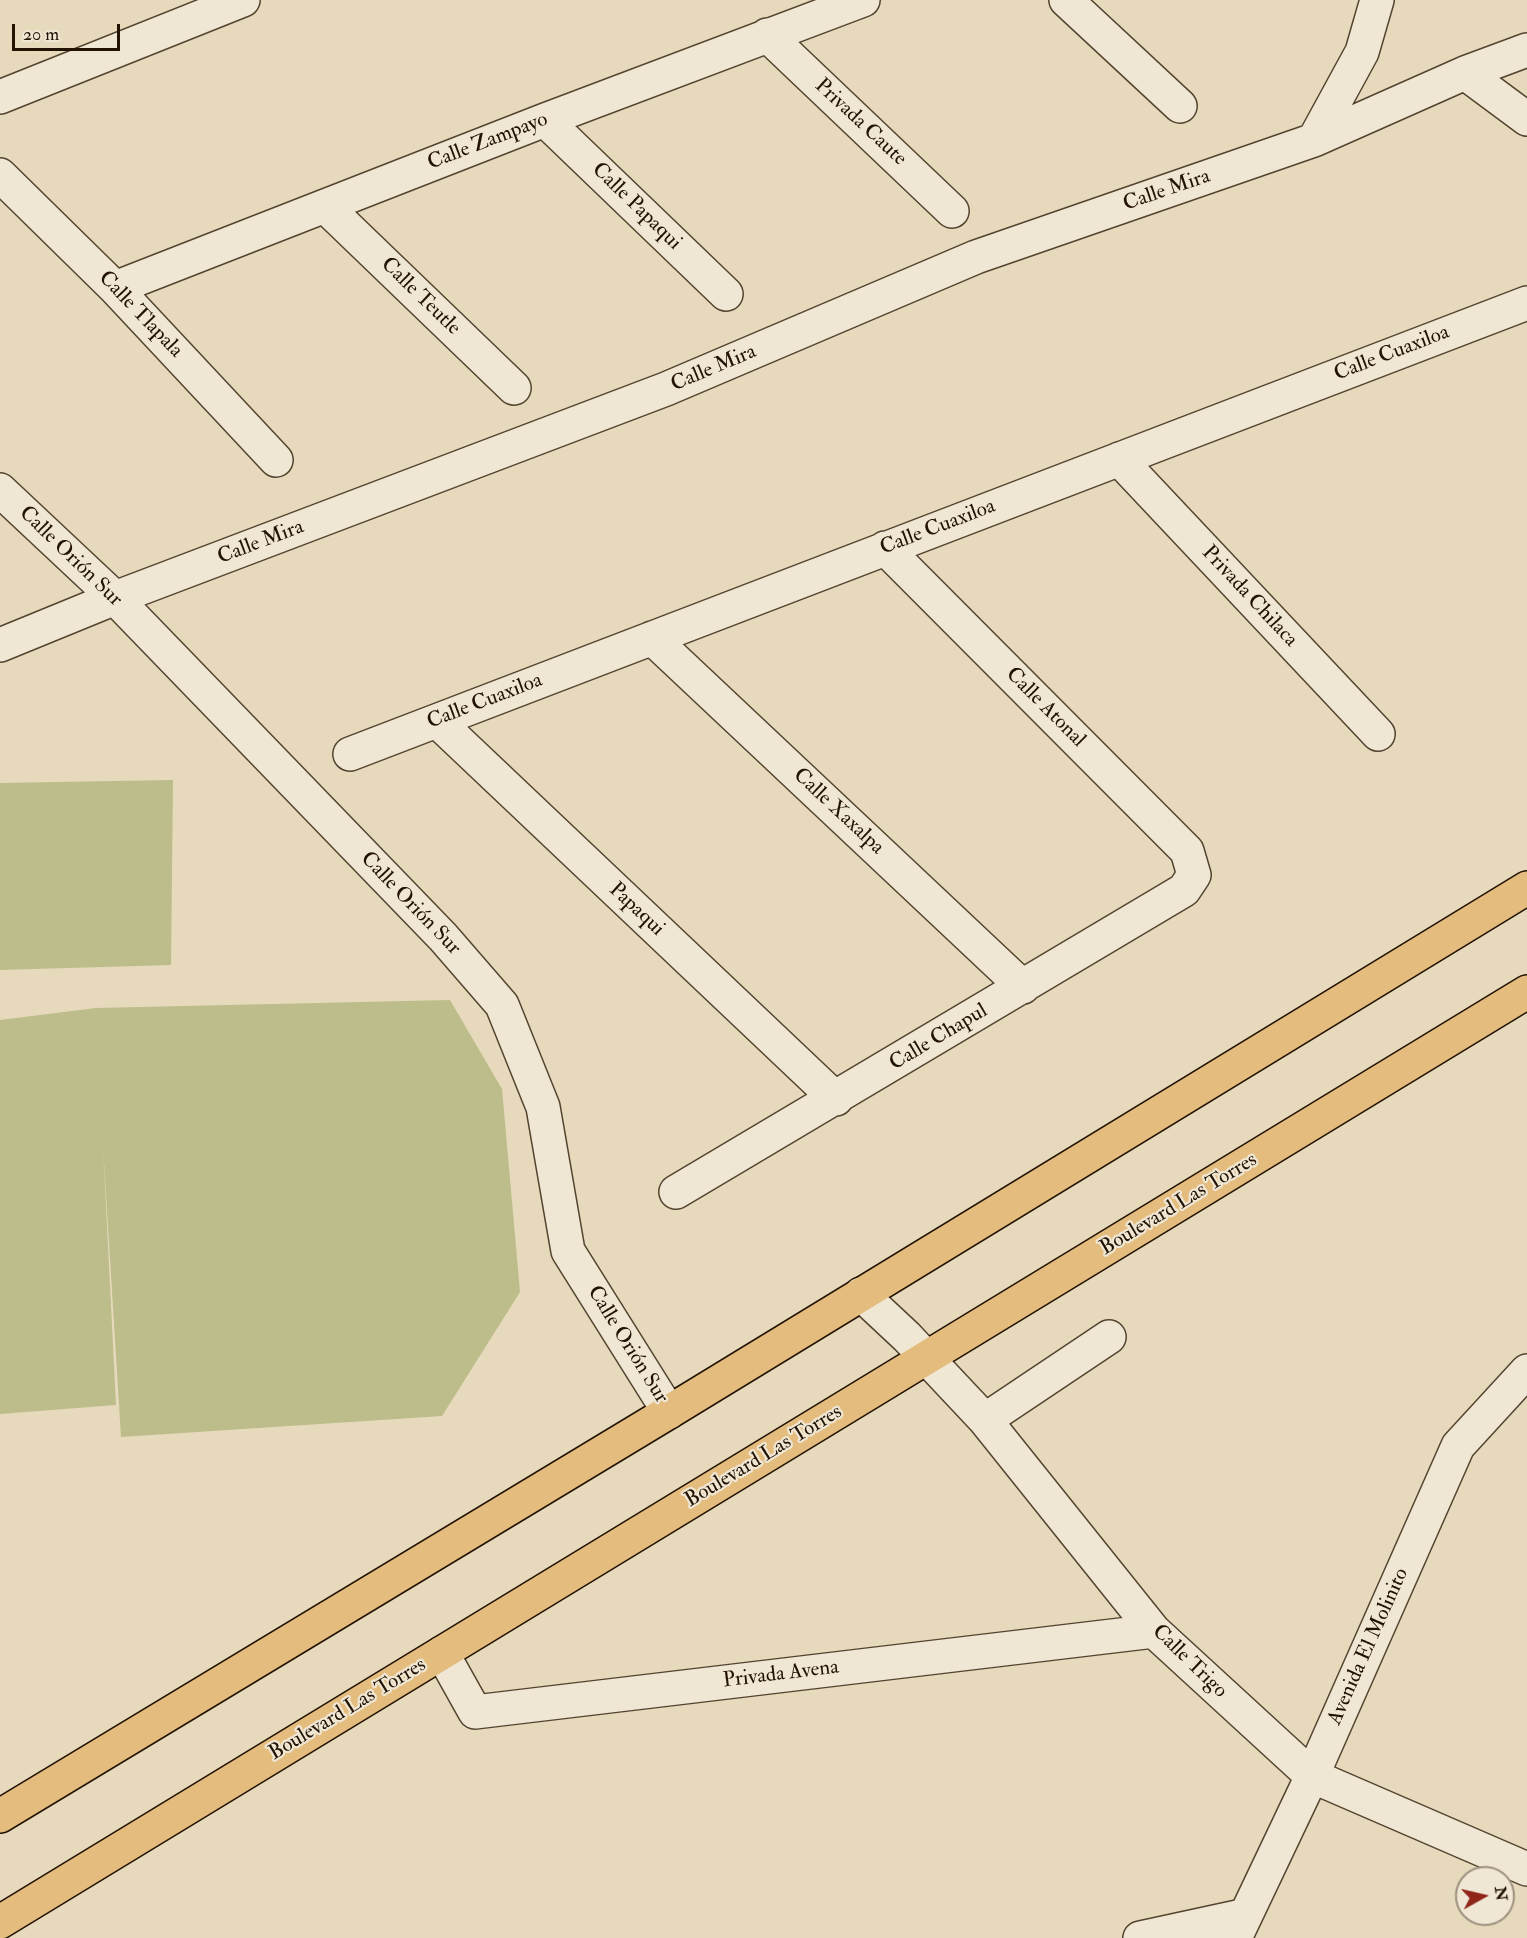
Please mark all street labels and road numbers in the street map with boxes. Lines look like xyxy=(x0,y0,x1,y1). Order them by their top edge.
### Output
street label: Privada Caute xyxy=(809,74,911,172)
street label: Calle Zampayo xyxy=(424,108,552,176)
street label: Calle Papaqui xyxy=(586,158,686,256)
street label: Calle Mira xyxy=(1120,164,1214,218)
street label: Calle Teutle xyxy=(375,253,465,341)
street label: Calle Tlapala xyxy=(92,266,188,364)
street label: Calle Cuaxiloa xyxy=(1331,320,1453,388)
street label: Calle Mira xyxy=(668,340,760,398)
street label: Calle Cuaxiloa xyxy=(877,494,999,562)
street label: Calle Orión Sur xyxy=(13,501,127,613)
street label: Calle Mira xyxy=(214,515,308,571)
street label: Privada Chilaca xyxy=(1196,541,1302,653)
street label: Calle Atonal xyxy=(1000,663,1090,753)
street label: Calle Cuaxiloa xyxy=(424,668,546,736)
street label: Calle Xaxalpa xyxy=(787,763,889,861)
street label: Calle Orión Sur xyxy=(354,847,466,961)
street label: Papaqui xyxy=(603,878,669,942)
street label: Calle Chapul xyxy=(886,999,992,1077)
street label: Boulevard Las Torres xyxy=(1096,1148,1262,1262)
street label: Calle Orión Sur xyxy=(581,1282,673,1408)
street label: Boulevard Las Torres xyxy=(681,1400,847,1514)
street label: Avenida El Molinito xyxy=(1323,1565,1415,1729)
street label: Calle Trigo xyxy=(1146,1620,1232,1704)
street label: Boulevard Las Torres xyxy=(265,1653,431,1767)
street label: Privada Avena xyxy=(722,1655,840,1695)

